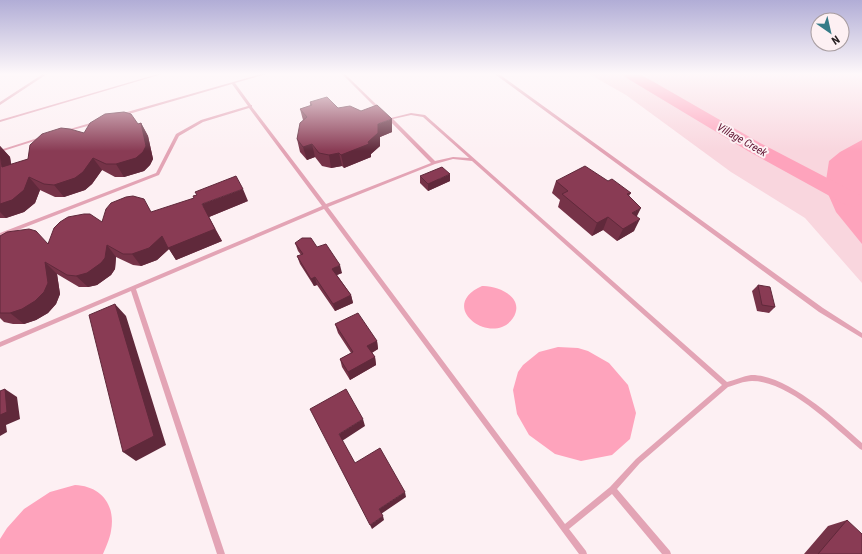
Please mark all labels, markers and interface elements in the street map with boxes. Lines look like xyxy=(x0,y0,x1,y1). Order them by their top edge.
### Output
north arrow xyxy=(810,12,850,52)
text: N xyxy=(829,33,842,47)
water label: Village Creek xyxy=(715,121,769,160)

